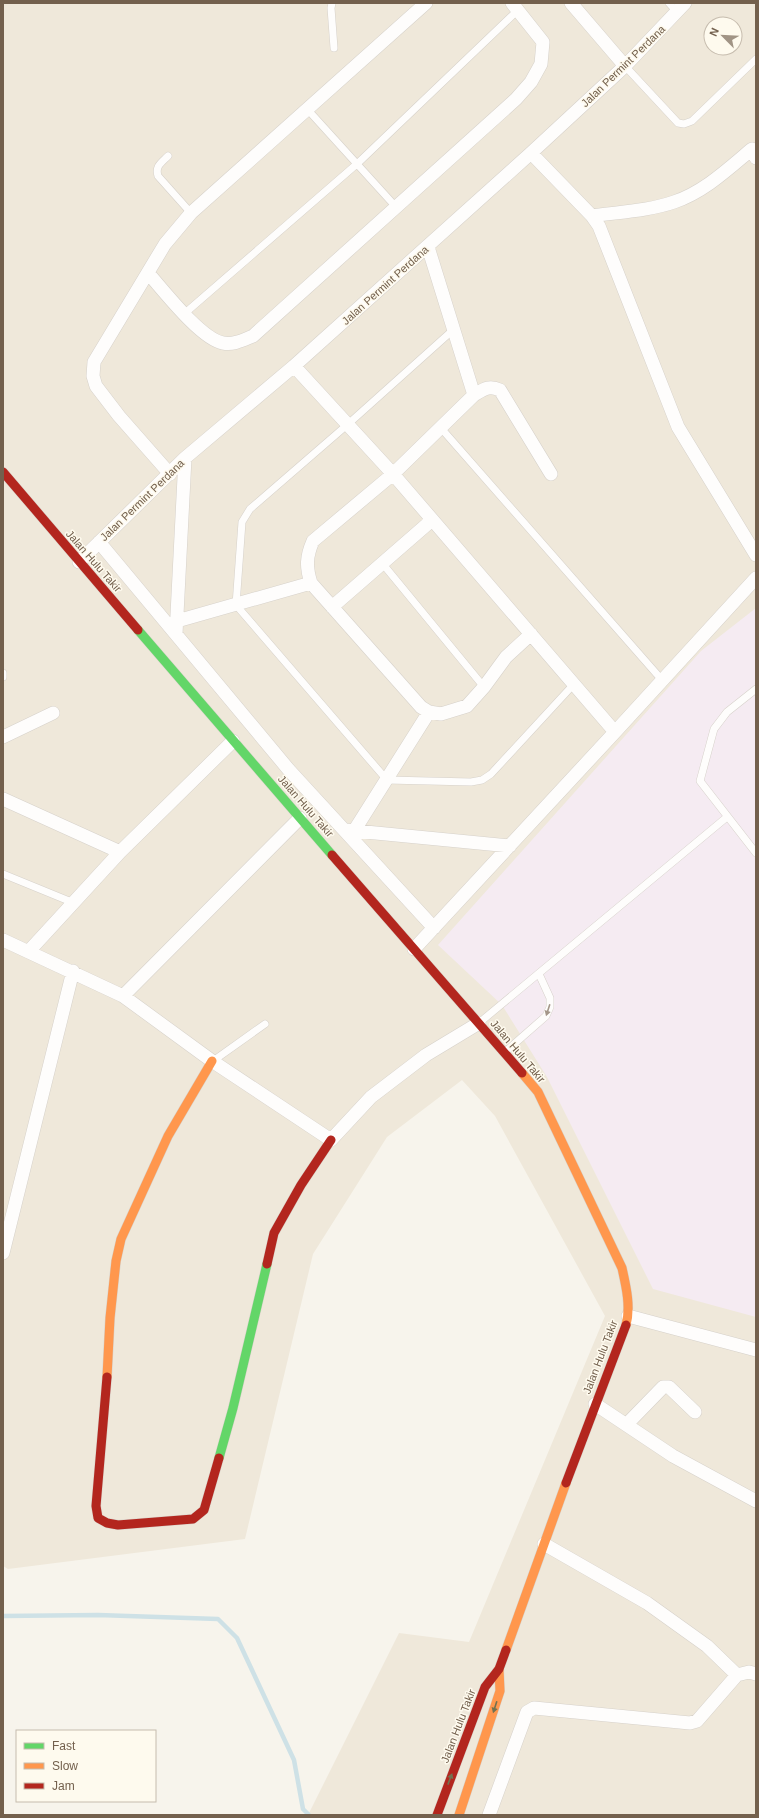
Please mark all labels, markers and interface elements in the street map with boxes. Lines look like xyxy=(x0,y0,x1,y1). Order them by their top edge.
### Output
north arrow xyxy=(703,16,743,56)
street label: Jalan Permint Perdana xyxy=(579,22,668,109)
text: N xyxy=(707,26,721,38)
street label: Jalan Permint Perdana xyxy=(339,243,431,327)
street label: Jalan Permint Perdana xyxy=(98,456,187,543)
street label: Jalan Hulu Takir xyxy=(64,528,124,595)
street label: Jalan Hulu Takir xyxy=(276,773,336,840)
one-way arrow xyxy=(545,1004,551,1016)
street label: Jalan Hulu Takir xyxy=(488,1017,548,1085)
street label: Jalan Hulu Takir xyxy=(580,1318,620,1396)
street label: Jalan Hulu Takir xyxy=(438,1687,478,1765)
one-way arrow xyxy=(491,1702,497,1714)
legend xyxy=(16,1730,156,1802)
text: Fast xyxy=(52,1739,76,1753)
text: Slow xyxy=(52,1759,78,1773)
one-way arrow xyxy=(448,1772,454,1784)
text: Jam xyxy=(52,1779,75,1793)

